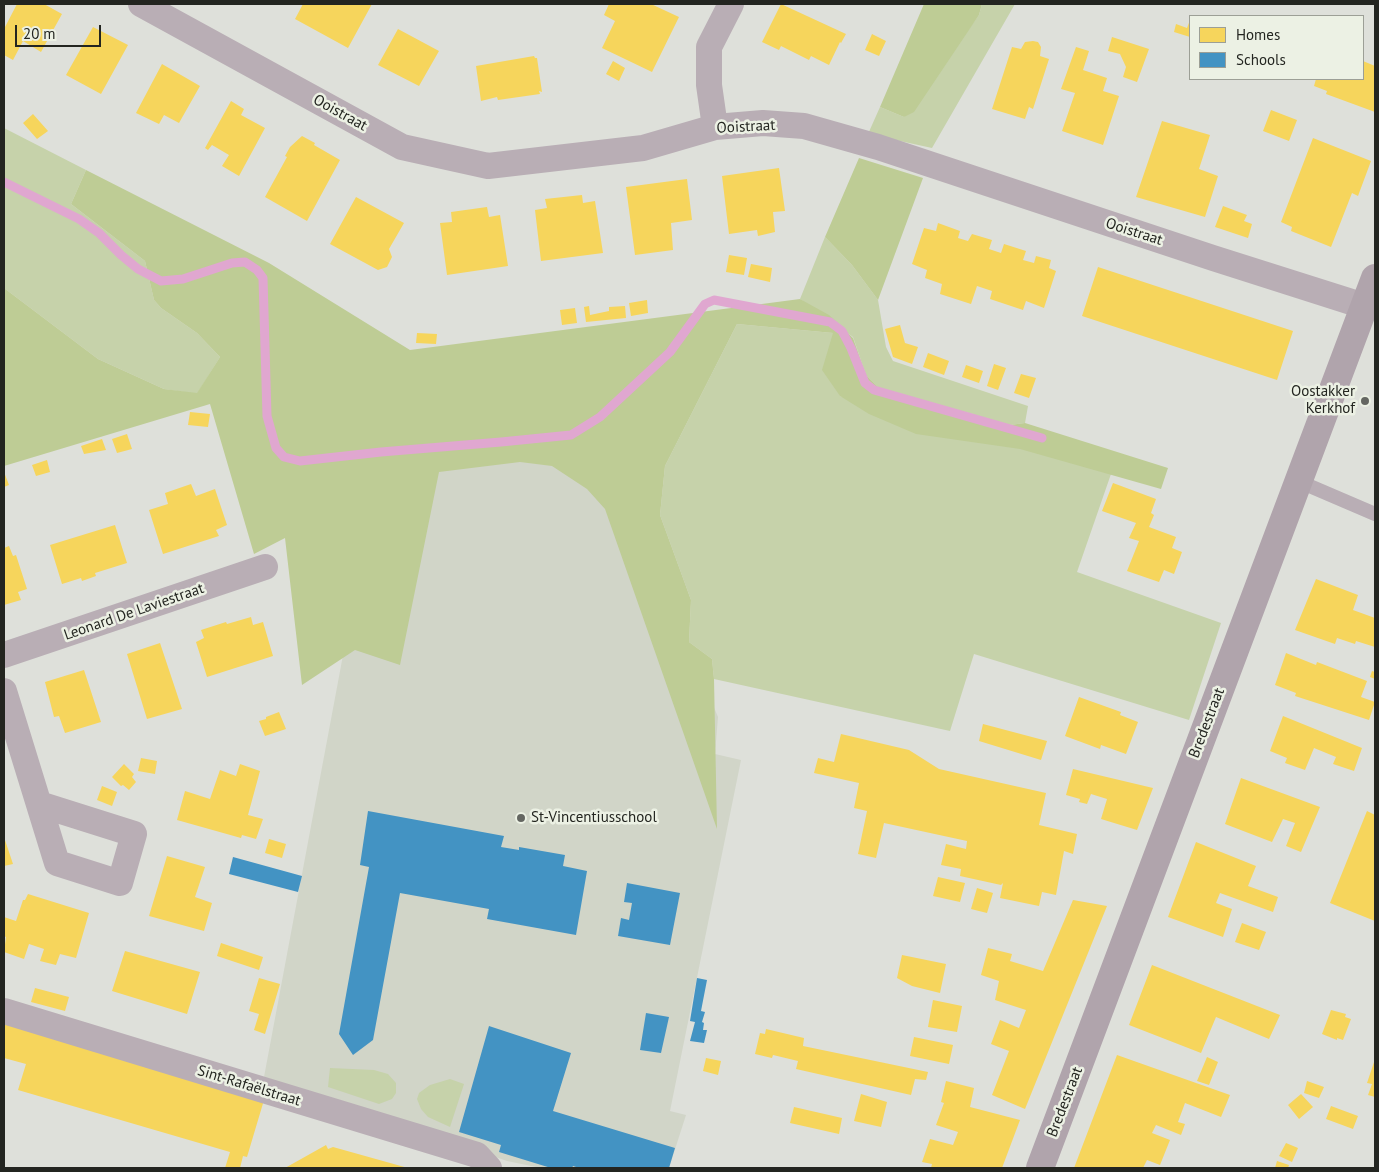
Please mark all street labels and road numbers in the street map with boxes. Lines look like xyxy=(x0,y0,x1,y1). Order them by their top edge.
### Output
street label: Ooistraat xyxy=(310,91,370,135)
street label: Ooistraat xyxy=(716,116,776,138)
street label: Ooistraat xyxy=(1103,214,1165,250)
street label: Leonard De Laviestraat xyxy=(62,580,206,644)
street label: Bredestraat xyxy=(1185,685,1229,761)
street label: Sint-Rafaëlstraat xyxy=(195,1062,303,1110)
street label: Bredestraat xyxy=(1043,1064,1087,1140)

